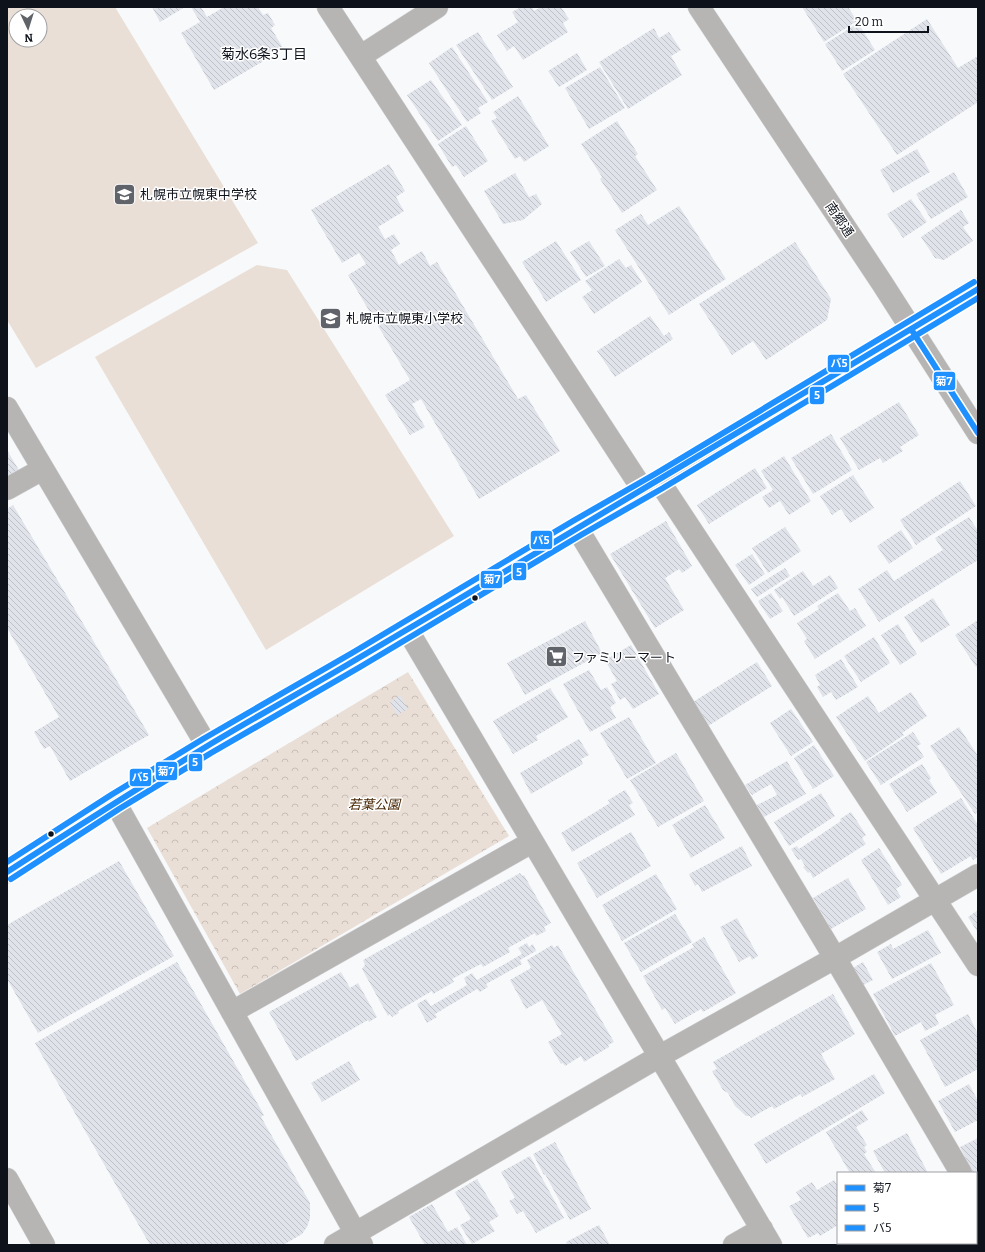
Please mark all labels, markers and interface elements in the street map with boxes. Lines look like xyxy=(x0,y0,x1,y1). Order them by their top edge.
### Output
north arrow xyxy=(8,8,48,48)
scale bar xyxy=(849,8,928,34)
text: 20 m xyxy=(855,15,884,29)
text: N xyxy=(23,31,33,44)
district label: 菊水6条3丁目 xyxy=(221,46,307,63)
school or university icon: 札幌市立幌東中学校 xyxy=(112,181,138,207)
place label: 札幌市立幌東中学校 xyxy=(140,187,257,202)
street label: 南郷通 xyxy=(822,199,857,240)
school or university icon: 札幌市立幌東小学校 xyxy=(317,305,343,331)
place label: 札幌市立幌東小学校 xyxy=(346,311,463,326)
line badge: バ5 xyxy=(827,354,850,373)
text: バ5 xyxy=(830,357,848,370)
line badge: 菊7 xyxy=(933,371,956,391)
text: 菊7 xyxy=(936,375,953,388)
line badge: 5 xyxy=(809,386,825,405)
text: 5 xyxy=(814,389,820,402)
line badge: バ5 xyxy=(530,530,553,550)
text: バ5 xyxy=(532,534,550,547)
line badge: 5 xyxy=(512,562,527,581)
text: 5 xyxy=(516,566,522,579)
line badge: 菊7 xyxy=(480,570,503,589)
text: 菊7 xyxy=(484,573,501,586)
unlabelled marker xyxy=(470,593,480,603)
supermarket icon: ファミリーマート xyxy=(543,644,569,670)
place label: ファミリーマート xyxy=(572,650,676,665)
line badge: 5 xyxy=(188,753,203,772)
text: 5 xyxy=(192,756,198,769)
line badge: 菊7 xyxy=(155,761,178,781)
text: 菊7 xyxy=(158,765,175,778)
line badge: バ5 xyxy=(129,768,152,787)
text: バ5 xyxy=(131,771,149,784)
park label: 若葉公園 xyxy=(348,797,402,812)
unlabelled marker xyxy=(46,829,56,839)
legend xyxy=(837,1172,977,1244)
text: 菊7 xyxy=(873,1181,891,1195)
text: 5 xyxy=(873,1201,879,1215)
text: バ5 xyxy=(873,1221,891,1235)

